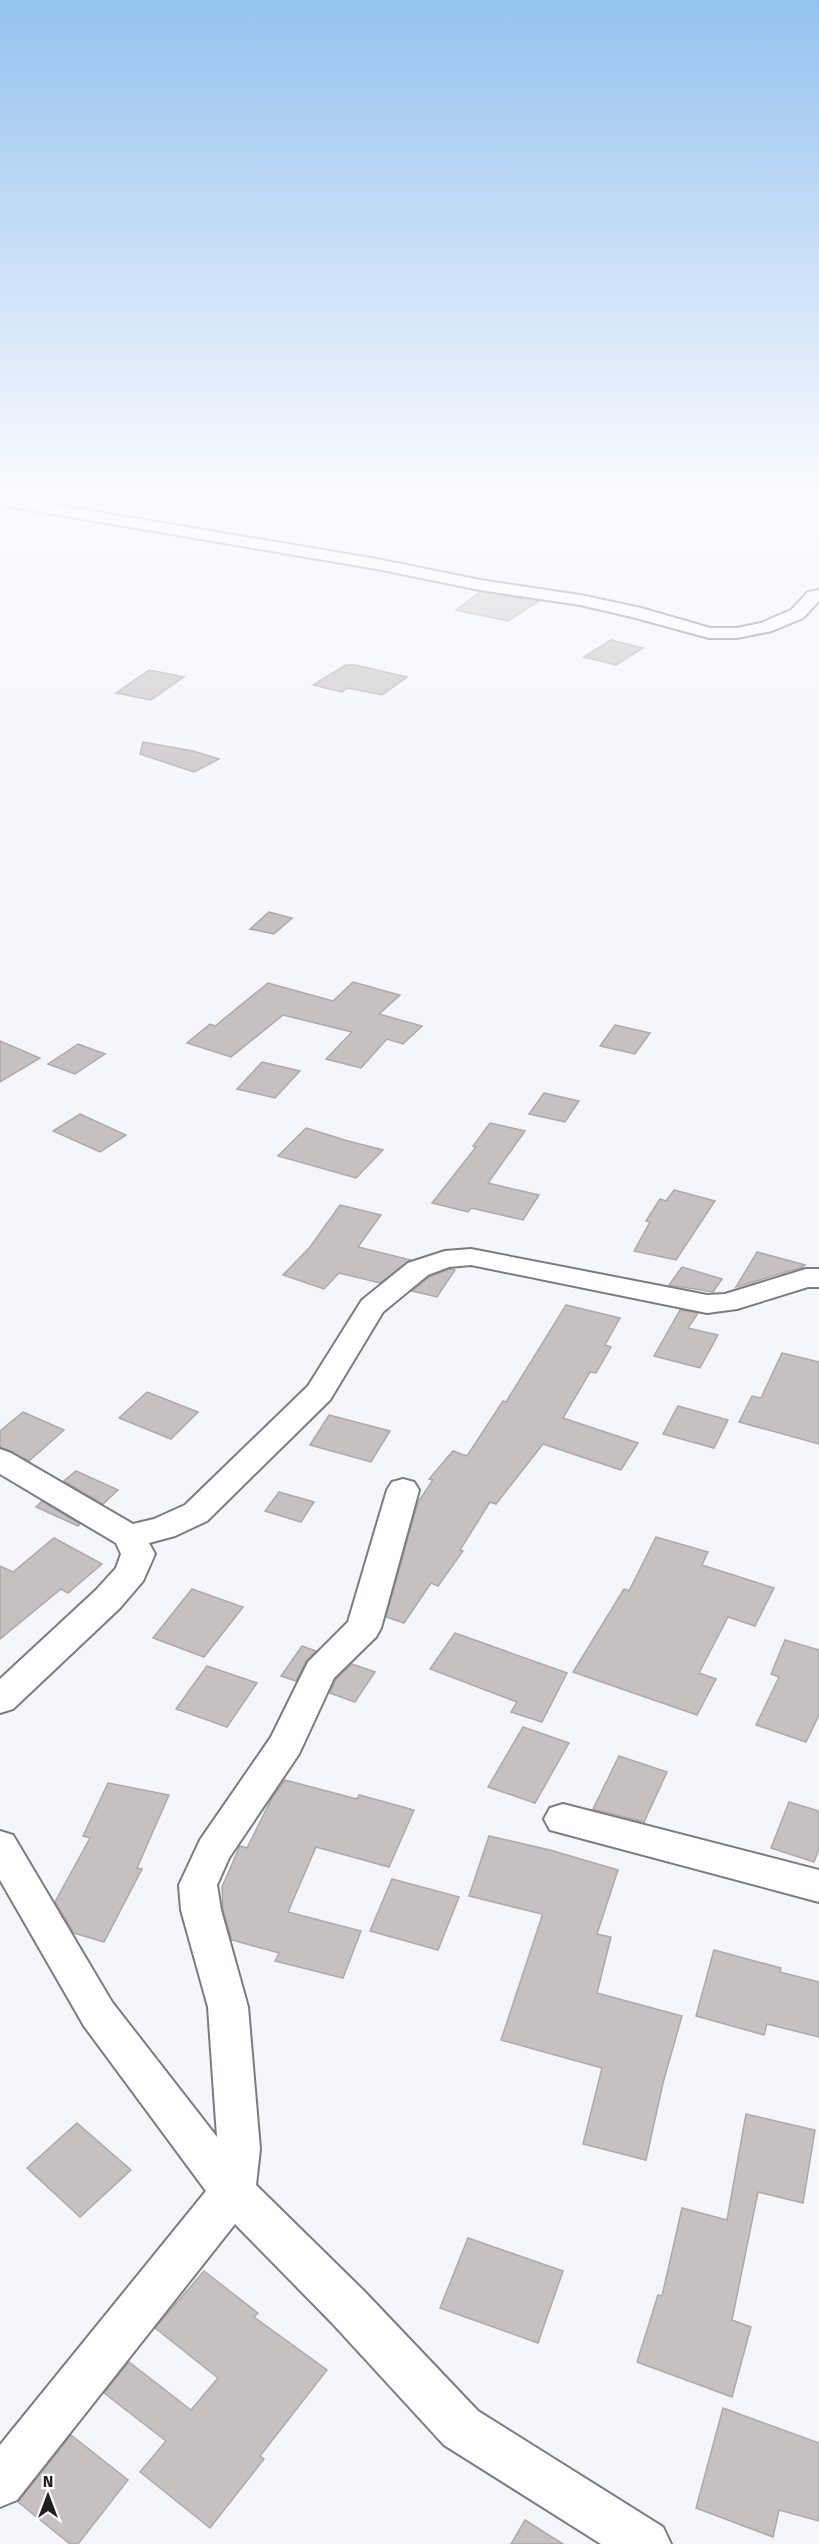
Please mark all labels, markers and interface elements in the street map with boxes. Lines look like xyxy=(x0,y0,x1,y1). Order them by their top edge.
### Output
north arrow xyxy=(18,2466,78,2526)
text: N xyxy=(43,2472,53,2491)

